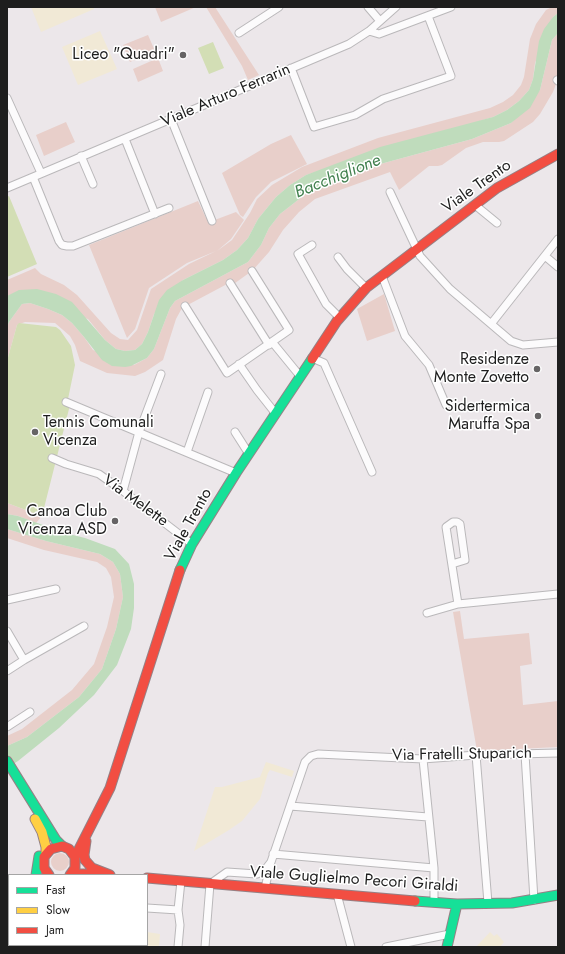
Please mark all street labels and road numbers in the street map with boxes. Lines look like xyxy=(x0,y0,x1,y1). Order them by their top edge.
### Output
street label: Viale Arturo Ferrarin xyxy=(158,60,294,132)
street label: Viale Trento xyxy=(439,156,515,218)
street label: Via Melette xyxy=(99,471,171,531)
street label: Viale Trento xyxy=(161,485,217,565)
street label: Via Fratelli Stuparich xyxy=(392,744,532,766)
street label: Viale Guglielmo Pecori Giraldi xyxy=(249,863,459,897)

